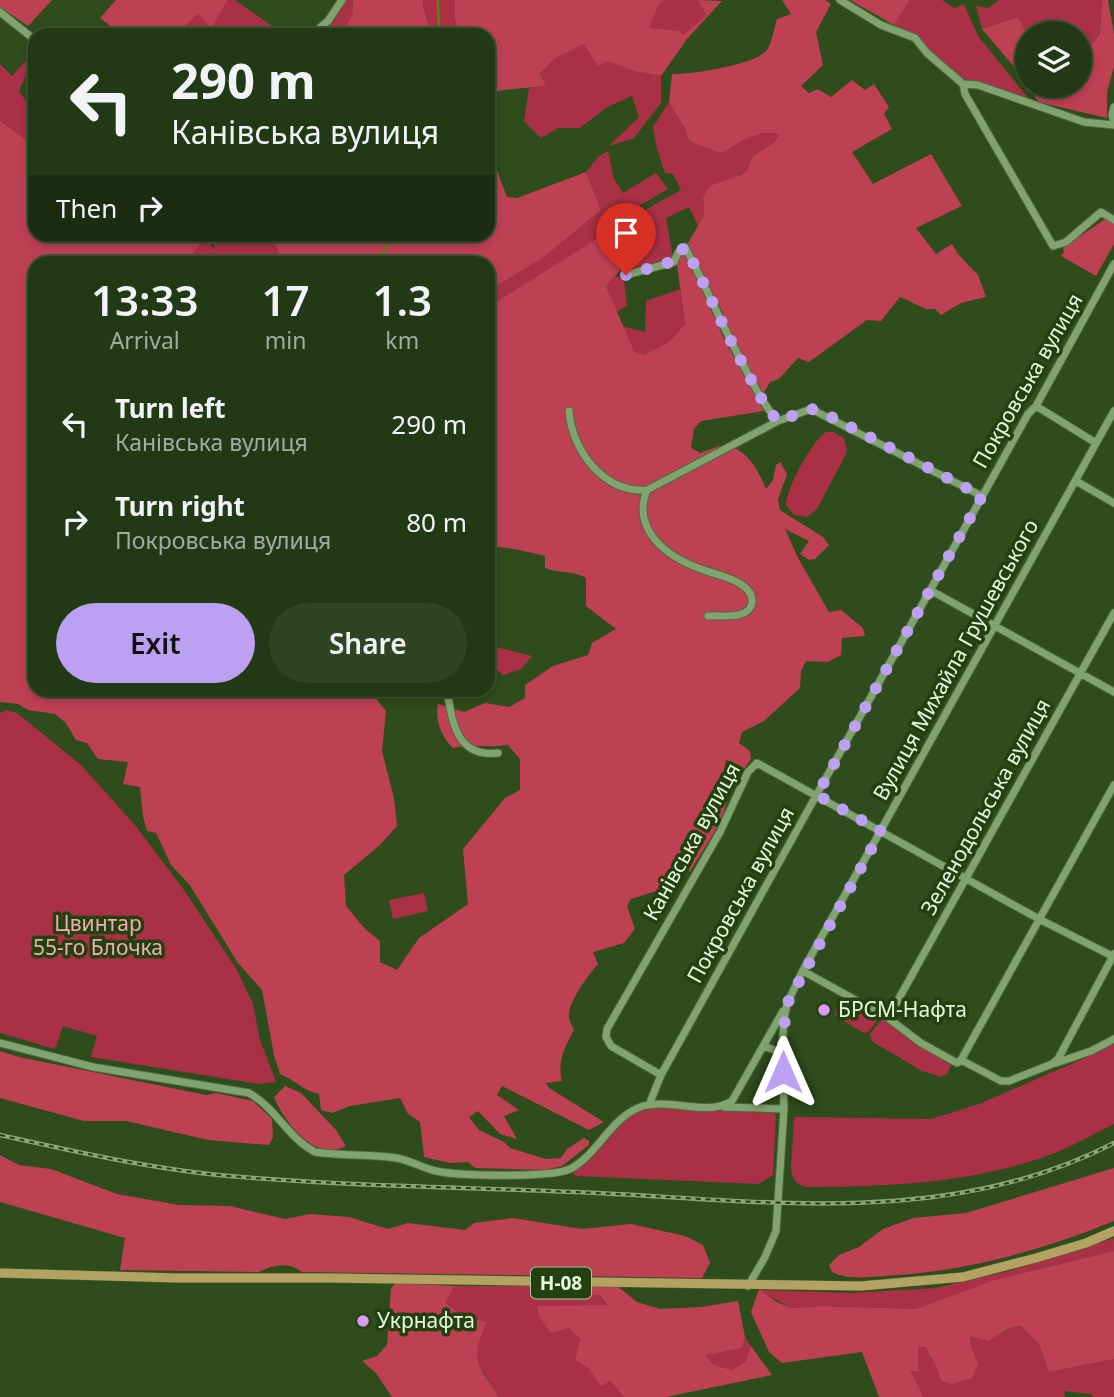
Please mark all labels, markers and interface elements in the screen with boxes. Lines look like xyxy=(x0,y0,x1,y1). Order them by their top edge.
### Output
map controls xyxy=(1015,21,1092,98)
button: layers xyxy=(1015,21,1092,98)
text: 290 m xyxy=(171,47,316,113)
icon: left xyxy=(56,56,147,147)
text: Канівська вулиця xyxy=(171,110,439,153)
icon: right xyxy=(131,189,169,227)
text: Then xyxy=(56,190,117,226)
pin xyxy=(596,203,656,275)
icon: arrive xyxy=(607,214,645,252)
text: 13:33 xyxy=(91,271,199,328)
text: 17 xyxy=(261,271,310,328)
text: 1.3 xyxy=(372,271,432,328)
street label: Покровська вулиця xyxy=(966,288,1089,473)
text: Arrival xyxy=(110,324,180,356)
text: min xyxy=(265,324,306,356)
text: km xyxy=(385,324,419,356)
text: Turn left xyxy=(115,390,226,426)
icon: left xyxy=(56,405,94,443)
text: 290 m xyxy=(391,406,467,442)
text: Канівська вулиця xyxy=(115,426,308,458)
text: Turn right xyxy=(115,488,245,524)
icon: right xyxy=(56,503,94,541)
text: 80 m xyxy=(406,504,467,540)
street label: Вулиця Михайла Грушевського xyxy=(866,514,1044,805)
text: Покровська вулиця xyxy=(115,524,331,556)
button: Exit xyxy=(56,603,255,683)
button: Share xyxy=(269,603,467,683)
street label: Зеленодольська вулиця xyxy=(914,693,1056,920)
street label: Канівська вулиця xyxy=(636,758,746,925)
street label: Покровська вулиця xyxy=(680,801,800,988)
park label: Цвинтар 55-го Блочка xyxy=(33,909,163,961)
place label: БРСМ-Нафта xyxy=(838,995,967,1023)
marker: БРСМ-Нафта xyxy=(816,1002,832,1018)
position arrow xyxy=(746,1035,820,1109)
road number: Н-08 xyxy=(531,1268,591,1298)
place label: Укрнафта xyxy=(377,1306,475,1334)
marker: Укрнафта xyxy=(355,1313,371,1329)

